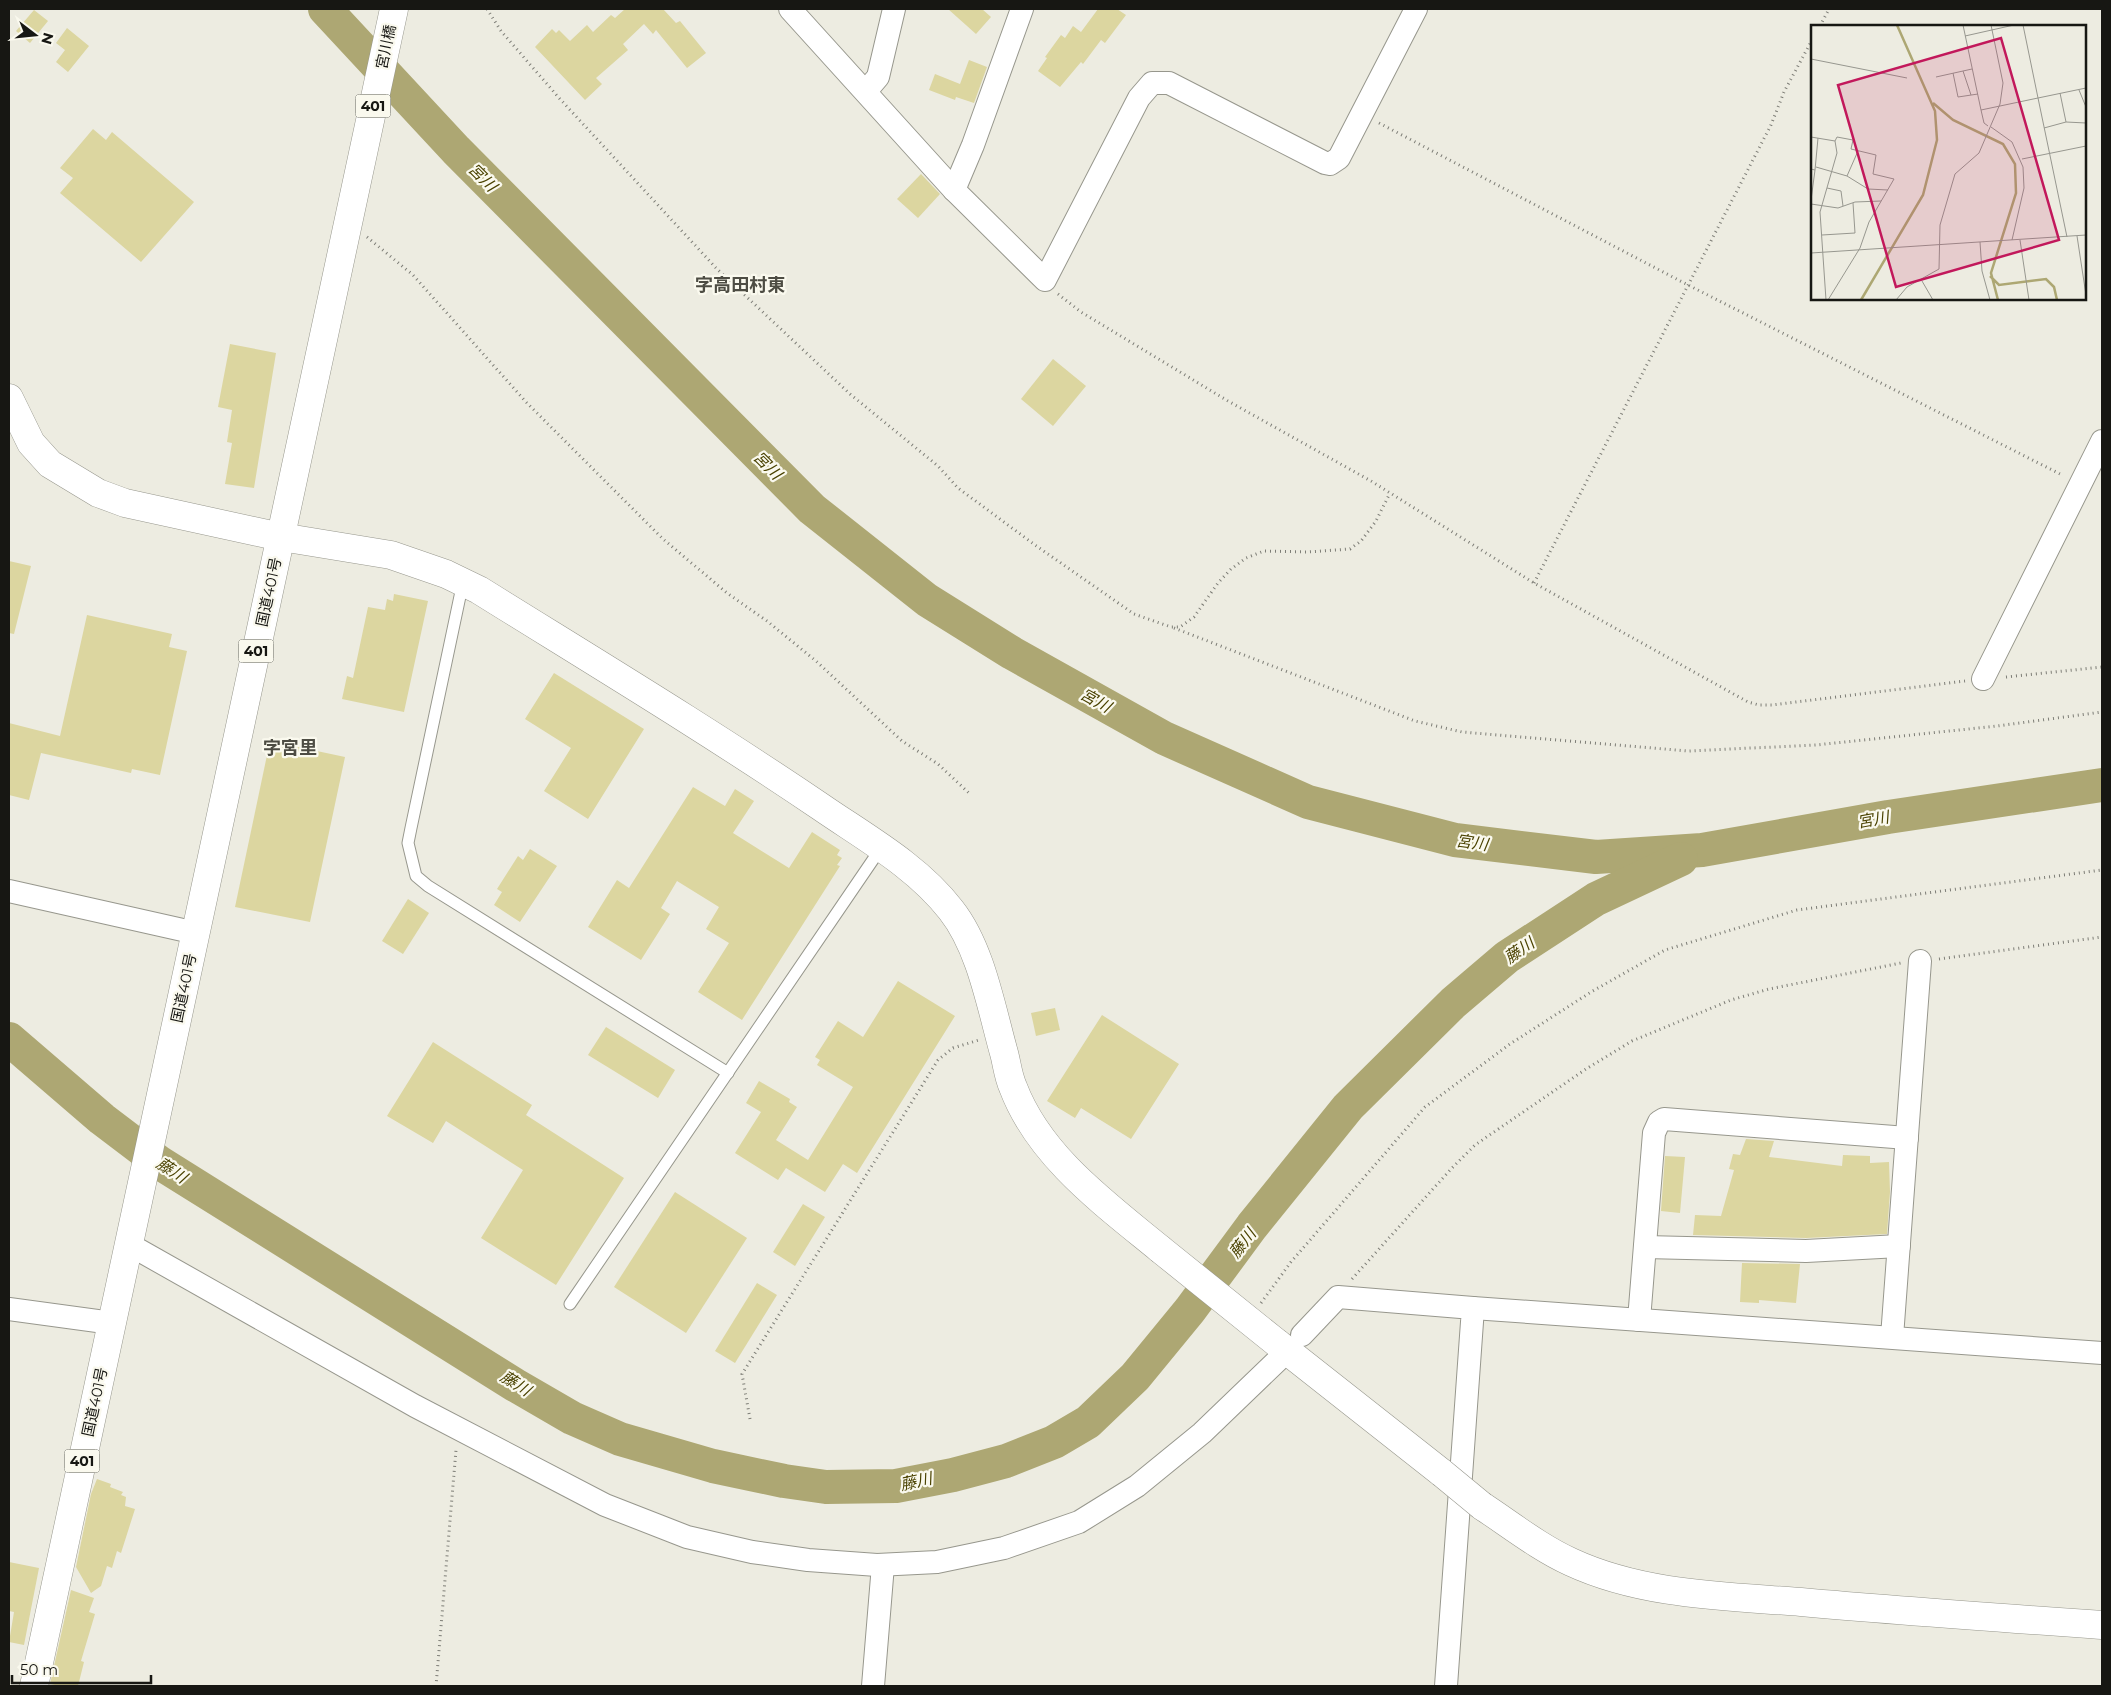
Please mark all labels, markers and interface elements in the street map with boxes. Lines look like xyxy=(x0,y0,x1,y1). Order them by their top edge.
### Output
north arrow xyxy=(10,10,60,60)
street label: 宮川橋 xyxy=(372,23,399,71)
inset map xyxy=(1811,25,2086,300)
text: N xyxy=(37,31,58,47)
road number: 401 xyxy=(356,94,390,118)
water label: 宮川 xyxy=(465,159,502,197)
district label: 字高田村東 xyxy=(695,274,785,296)
water label: 宮川 xyxy=(750,447,787,485)
street label: 国道401号 xyxy=(252,556,285,628)
road number: 401 xyxy=(238,640,274,662)
water label: 宮川 xyxy=(1077,684,1116,717)
district label: 字宮里 xyxy=(263,737,317,759)
water label: 宮川 xyxy=(1856,807,1892,832)
water label: 宮川 xyxy=(1455,831,1491,854)
water label: 藤川 xyxy=(1501,932,1539,967)
street label: 国道401号 xyxy=(167,952,200,1024)
water label: 藤川 xyxy=(153,1154,192,1188)
water label: 藤川 xyxy=(1225,1223,1261,1262)
street label: 国道401号 xyxy=(78,1366,111,1438)
water label: 藤川 xyxy=(497,1367,536,1401)
road number: 401 xyxy=(64,1450,100,1472)
water label: 藤川 xyxy=(898,1468,936,1494)
scale bar xyxy=(12,1652,151,1684)
text: 50 m xyxy=(20,1660,58,1679)

